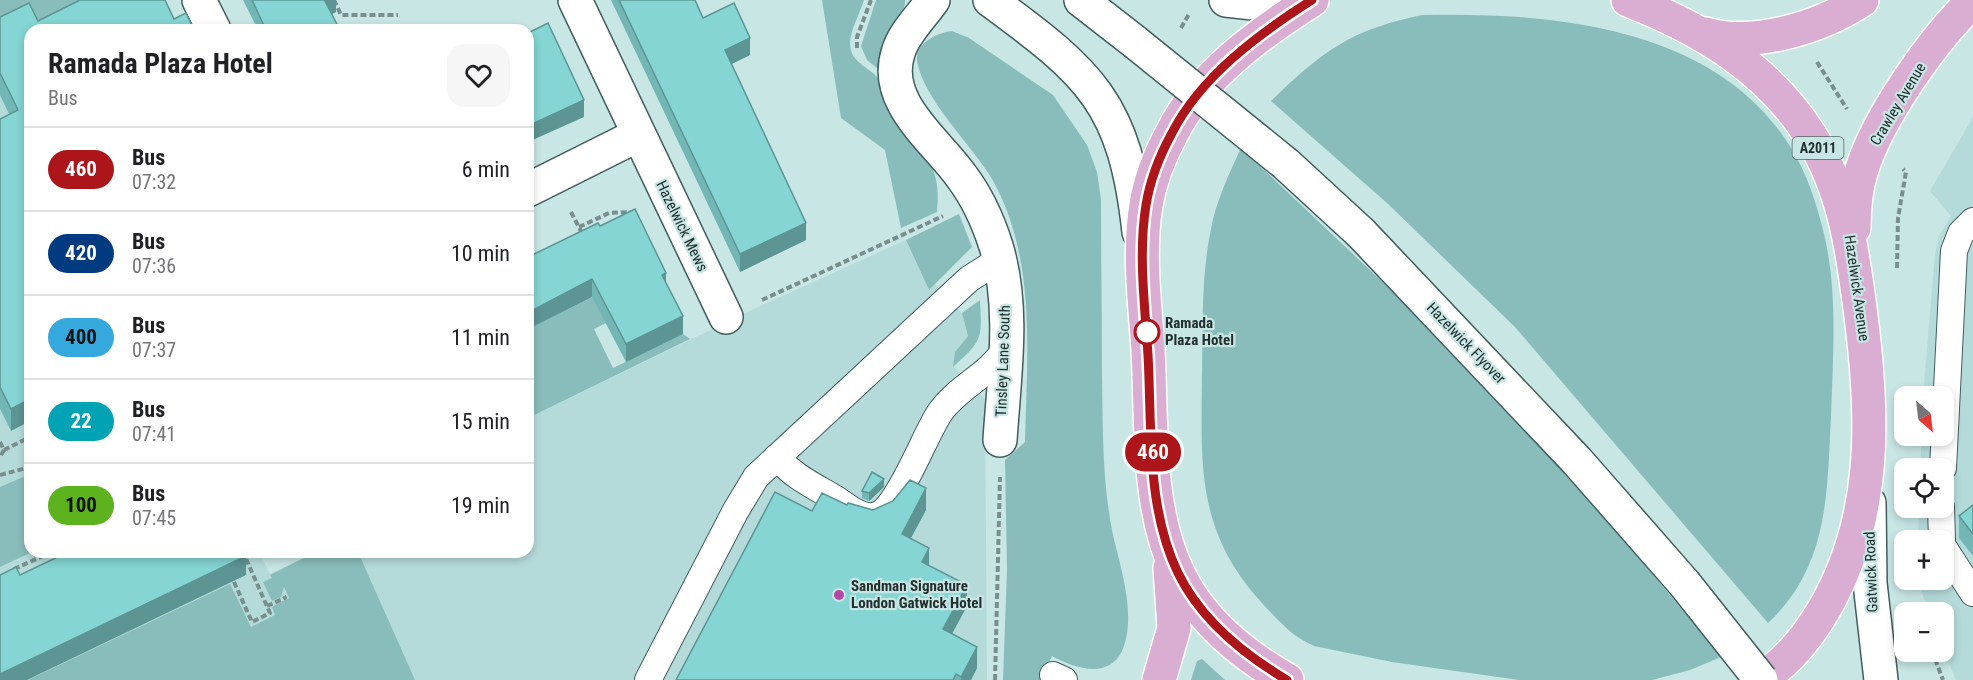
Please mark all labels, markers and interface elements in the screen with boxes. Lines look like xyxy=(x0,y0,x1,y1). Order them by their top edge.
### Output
button: heart xyxy=(447,44,510,107)
text: Ramada Plaza Hotel xyxy=(48,47,273,80)
street label: Crawley Avenue xyxy=(1866,60,1930,148)
text: Bus xyxy=(48,86,78,110)
road number: A2011 xyxy=(1792,137,1844,159)
text: Bus xyxy=(132,145,165,170)
text: 460 xyxy=(65,157,97,181)
text: 6 min xyxy=(462,157,510,182)
text: 07:32 xyxy=(132,170,176,194)
street label: Hazelwick Mews xyxy=(652,178,712,274)
text: Bus xyxy=(132,229,165,254)
street label: Hazelwick Avenue xyxy=(1841,234,1873,342)
text: 420 xyxy=(65,241,97,265)
text: 10 min xyxy=(451,241,510,266)
text: 07:36 xyxy=(132,254,176,278)
street label: Hazelwick Flyover xyxy=(1423,299,1510,388)
street label: Tinsley Lane South xyxy=(992,305,1014,417)
text: Bus xyxy=(132,313,165,338)
place label: Ramada Plaza Hotel xyxy=(1165,314,1234,349)
marker: Ramada Plaza Hotel xyxy=(1134,319,1160,345)
text: 400 xyxy=(65,325,97,349)
text: 11 min xyxy=(451,325,510,350)
text: 07:37 xyxy=(132,338,176,362)
north arrow xyxy=(1894,386,1954,446)
map controls xyxy=(1894,386,1954,662)
text: Bus xyxy=(132,397,165,422)
text: 22 xyxy=(70,409,92,433)
text: 15 min xyxy=(451,409,510,434)
text: 07:41 xyxy=(132,422,176,446)
line badge: 460 xyxy=(1118,432,1188,472)
text: 460 xyxy=(1137,440,1169,464)
button: locate xyxy=(1894,458,1954,518)
text: Bus xyxy=(132,481,165,506)
text: 100 xyxy=(65,493,97,517)
text: 19 min xyxy=(451,493,510,518)
text: 07:45 xyxy=(132,506,176,530)
button: + xyxy=(1894,530,1954,590)
street label: Gatwick Road xyxy=(1861,531,1881,613)
place label: Sandman Signature London Gatwick Hotel xyxy=(851,577,982,612)
marker: Sandman Signature London Gatwick Hotel xyxy=(832,588,846,602)
button: − xyxy=(1894,602,1954,662)

